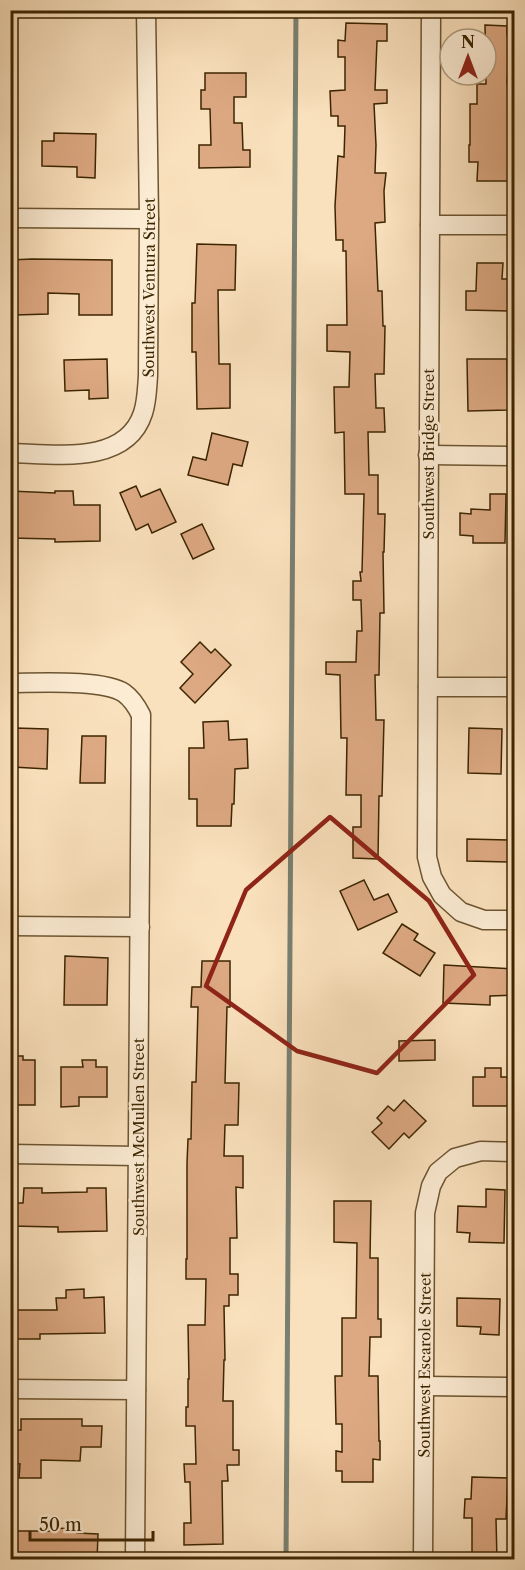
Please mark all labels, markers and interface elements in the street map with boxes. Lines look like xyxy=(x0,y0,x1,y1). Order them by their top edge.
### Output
north arrow xyxy=(438,27,498,87)
text: N xyxy=(461,32,475,52)
street label: Southwest Ventura Street xyxy=(138,197,159,378)
street label: Southwest Bridge Street xyxy=(419,368,438,540)
street label: Southwest McMullen Street xyxy=(129,1037,148,1236)
street label: Southwest Escarole Street xyxy=(414,1272,434,1458)
scale bar xyxy=(30,1504,153,1542)
text: 50 m xyxy=(39,1514,82,1536)

